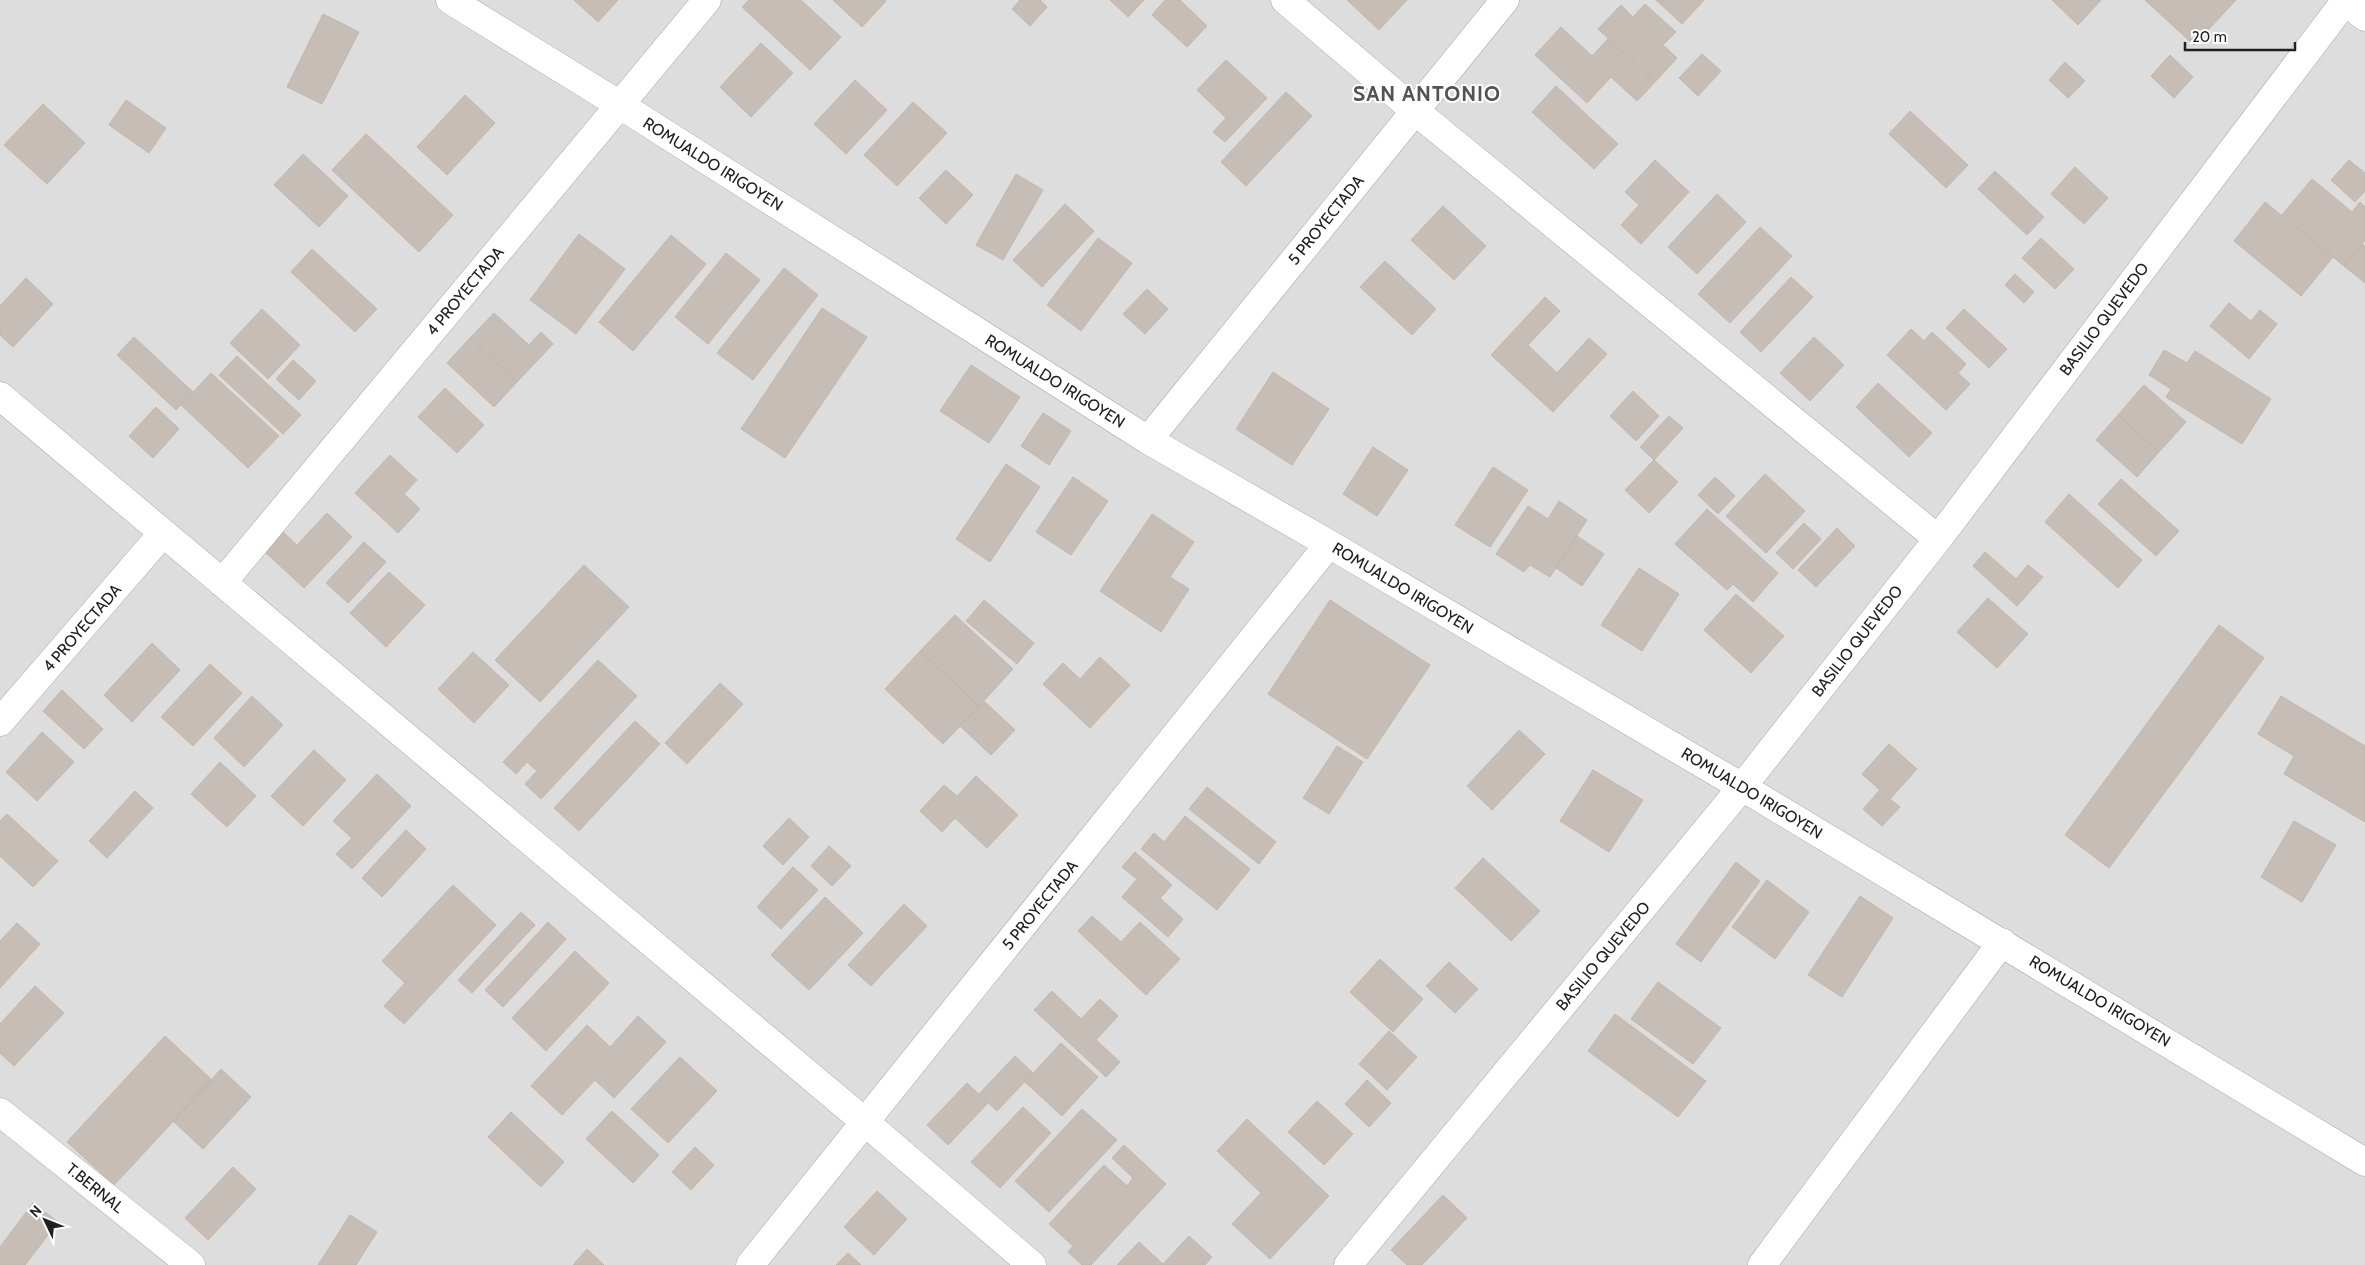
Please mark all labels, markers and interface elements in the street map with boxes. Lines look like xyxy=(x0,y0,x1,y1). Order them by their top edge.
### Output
scale bar xyxy=(2185,20,2295,52)
text: 20 m xyxy=(2192,28,2227,46)
district label: SAN ANTONIO xyxy=(1353,81,1501,106)
street label: ROMUALDO IRIGOYEN xyxy=(640,113,786,215)
street label: 5 PROYECTADA xyxy=(1284,171,1368,268)
street label: 4 PROYECTADA xyxy=(422,243,508,339)
street label: BASILIO QUEVEDO xyxy=(2055,259,2153,379)
street label: ROMUALDO IRIGOYEN xyxy=(982,330,1128,432)
street label: ROMUALDO IRIGOYEN xyxy=(1329,538,1477,638)
street label: 4 PROYECTADA xyxy=(39,580,125,676)
street label: BASILIO QUEVEDO xyxy=(1808,581,1906,701)
street label: ROMUALDO IRIGOYEN xyxy=(1678,743,1826,843)
street label: 5 PROYECTADA xyxy=(998,856,1082,953)
street label: BASILIO QUEVEDO xyxy=(1552,898,1654,1014)
street label: ROMUALDO IRIGOYEN xyxy=(2026,951,2174,1051)
street label: T.BERNAL xyxy=(62,1159,128,1217)
north arrow xyxy=(20,1195,70,1245)
text: N xyxy=(26,1201,45,1221)

